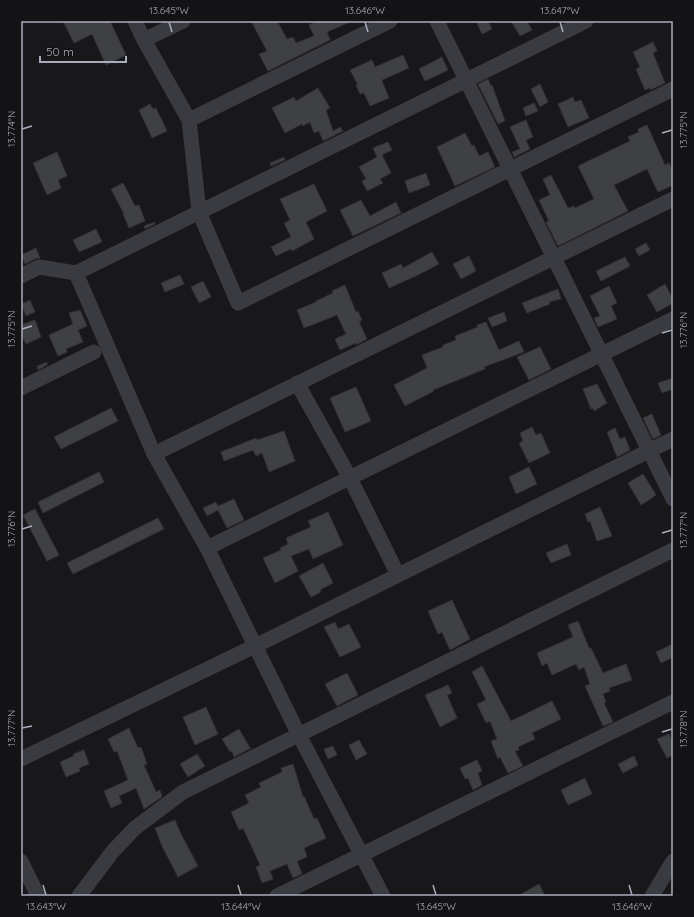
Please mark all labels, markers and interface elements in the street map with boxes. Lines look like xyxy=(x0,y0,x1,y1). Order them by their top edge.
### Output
text: 13.645°W xyxy=(149,4,189,17)
text: 13.646°W xyxy=(345,4,385,17)
text: 13.647°W xyxy=(540,4,580,17)
scale bar xyxy=(40,38,126,64)
text: 50 m xyxy=(46,44,74,59)
text: 13.774°N xyxy=(5,111,18,147)
text: 13.775°N xyxy=(677,111,690,149)
text: 13.775°N xyxy=(5,310,18,348)
text: 13.776°N xyxy=(677,312,690,348)
text: 13.776°N xyxy=(5,511,18,547)
text: 13.777°N xyxy=(677,512,690,548)
text: 13.777°N xyxy=(5,710,18,746)
text: 13.778°N xyxy=(677,710,690,748)
text: 13.643°W xyxy=(26,900,66,913)
text: 13.644°W xyxy=(221,900,261,913)
text: 13.645°W xyxy=(416,900,456,913)
text: 13.646°W xyxy=(612,900,652,913)

